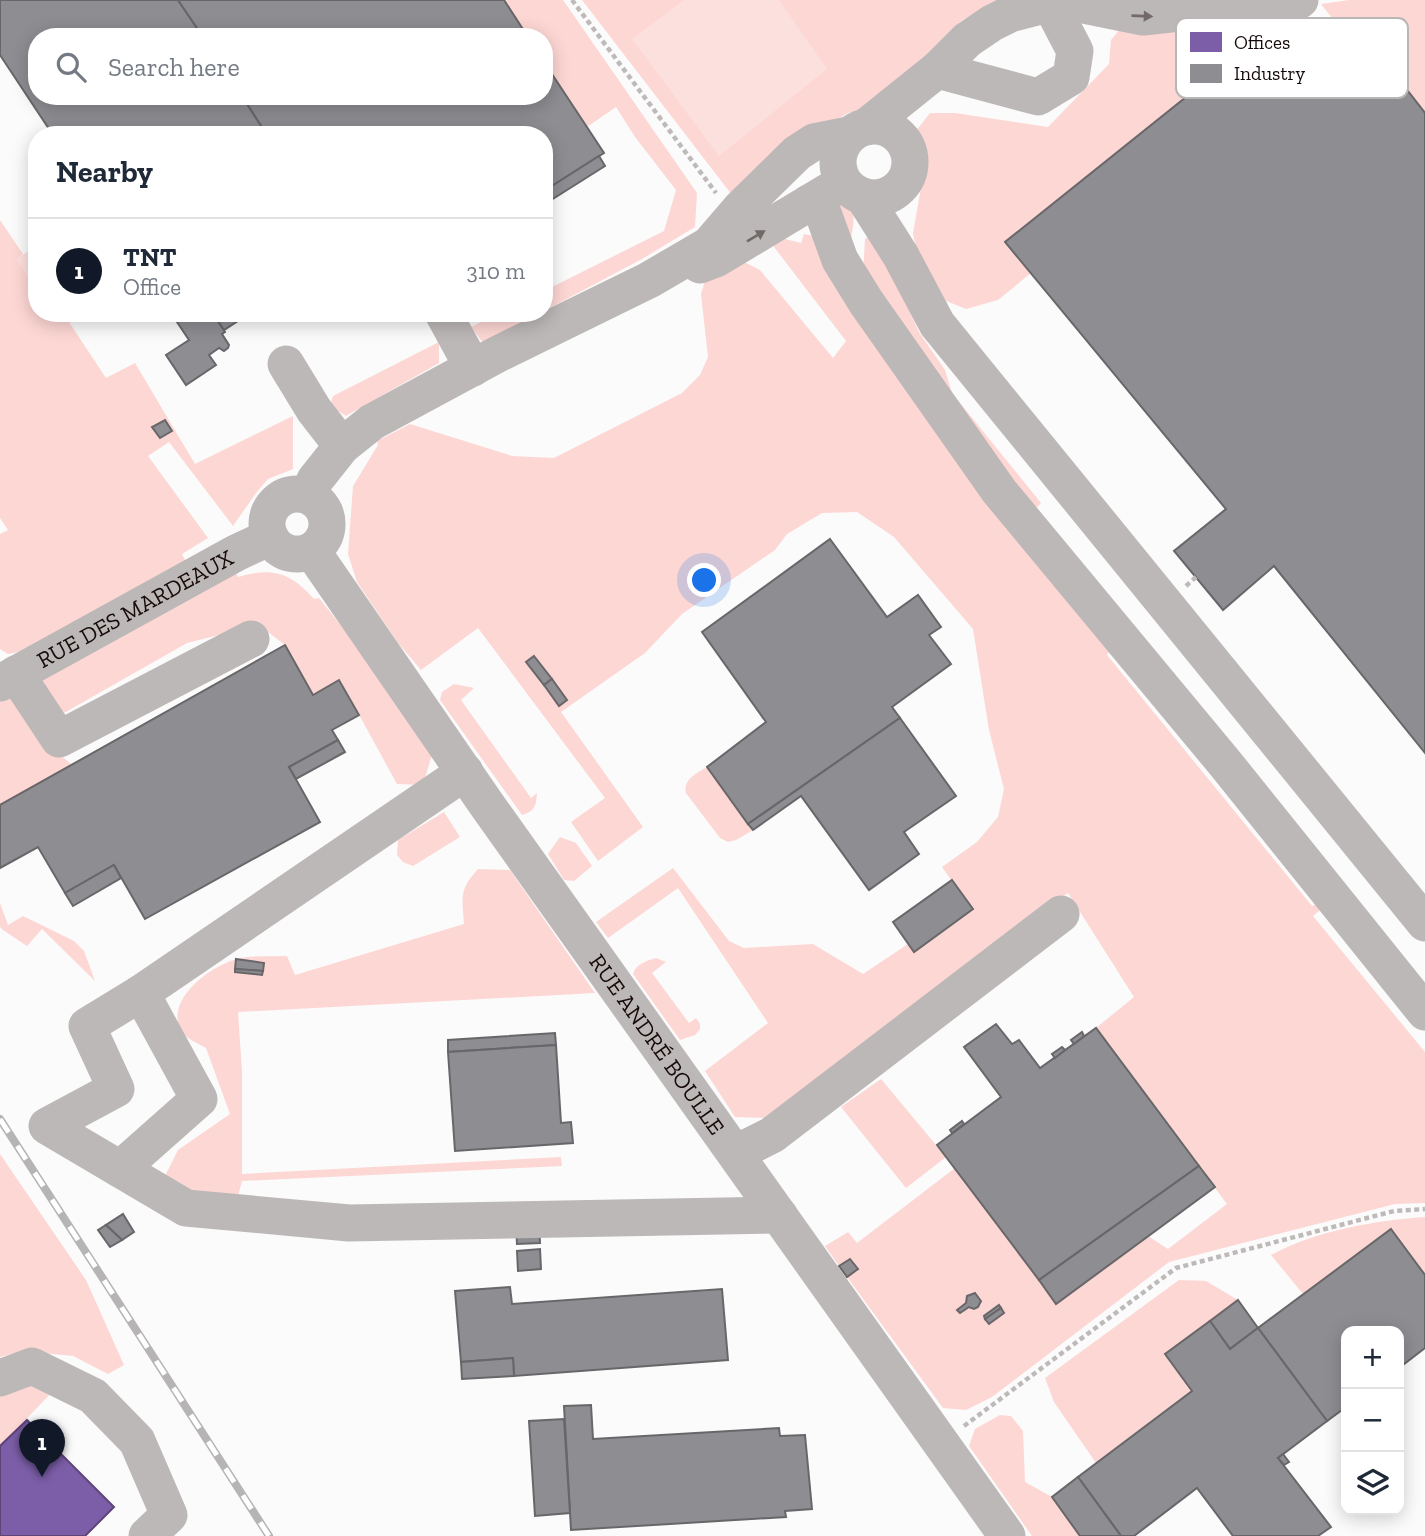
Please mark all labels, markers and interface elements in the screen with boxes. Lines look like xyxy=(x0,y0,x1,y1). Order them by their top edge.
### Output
one-way arrow xyxy=(1131,10,1153,21)
legend xyxy=(1176,18,1408,98)
search box xyxy=(28,28,553,105)
text: Offices xyxy=(1234,31,1290,54)
icon: search xyxy=(52,48,90,86)
text: Search here xyxy=(108,51,240,83)
text: Industry xyxy=(1234,62,1305,85)
text: Nearby xyxy=(56,154,153,190)
one-way arrow xyxy=(747,229,766,242)
text: TNT xyxy=(123,241,177,273)
text: 1 xyxy=(74,257,84,285)
text: 310 m xyxy=(467,257,525,285)
text: Office xyxy=(123,273,181,301)
street label: RUE DES MARDEAUX xyxy=(32,543,238,674)
your location xyxy=(687,563,721,597)
street label: RUE ANDRÉ BOULLE xyxy=(583,949,731,1140)
map controls xyxy=(1341,1326,1404,1515)
button: + xyxy=(1341,1326,1404,1389)
button: − xyxy=(1341,1389,1404,1452)
pin: 1 xyxy=(19,1419,65,1477)
button: layers xyxy=(1341,1452,1404,1515)

